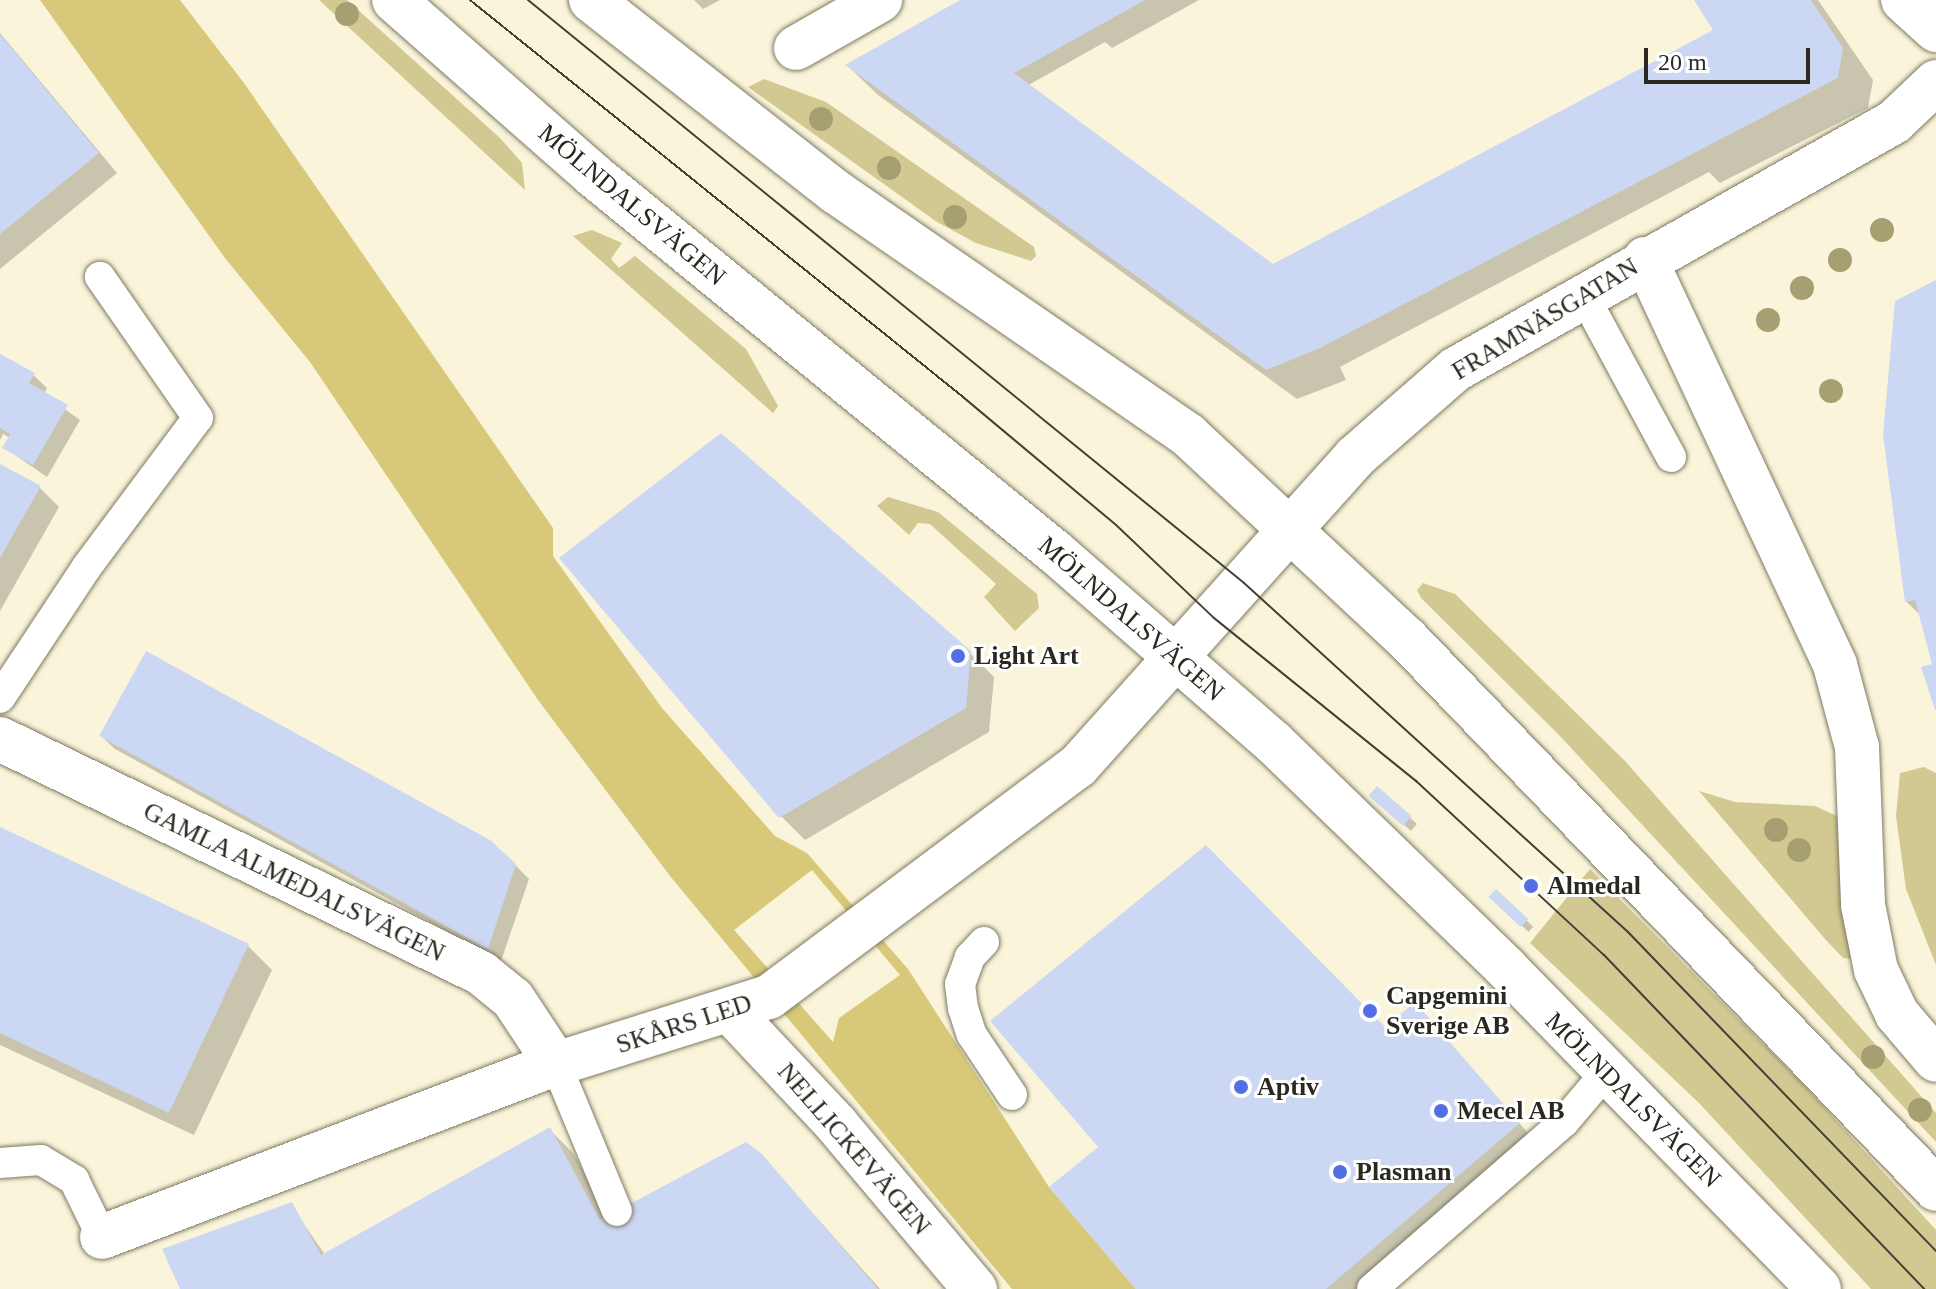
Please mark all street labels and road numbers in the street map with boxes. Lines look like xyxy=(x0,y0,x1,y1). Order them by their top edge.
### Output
street label: MÖLNDALSVÄGEN xyxy=(532,117,732,293)
street label: FRAMNÄSGATAN xyxy=(1446,251,1644,387)
street label: MÖLNDALSVÄGEN xyxy=(1032,530,1230,708)
street label: GAMLA ALMEDALSVÄGEN xyxy=(137,795,451,969)
street label: SKÅRS LED xyxy=(612,987,756,1061)
street label: MÖLNDALSVÄGEN xyxy=(1539,1006,1727,1194)
street label: NELLICKEVÄGEN xyxy=(771,1056,937,1242)

